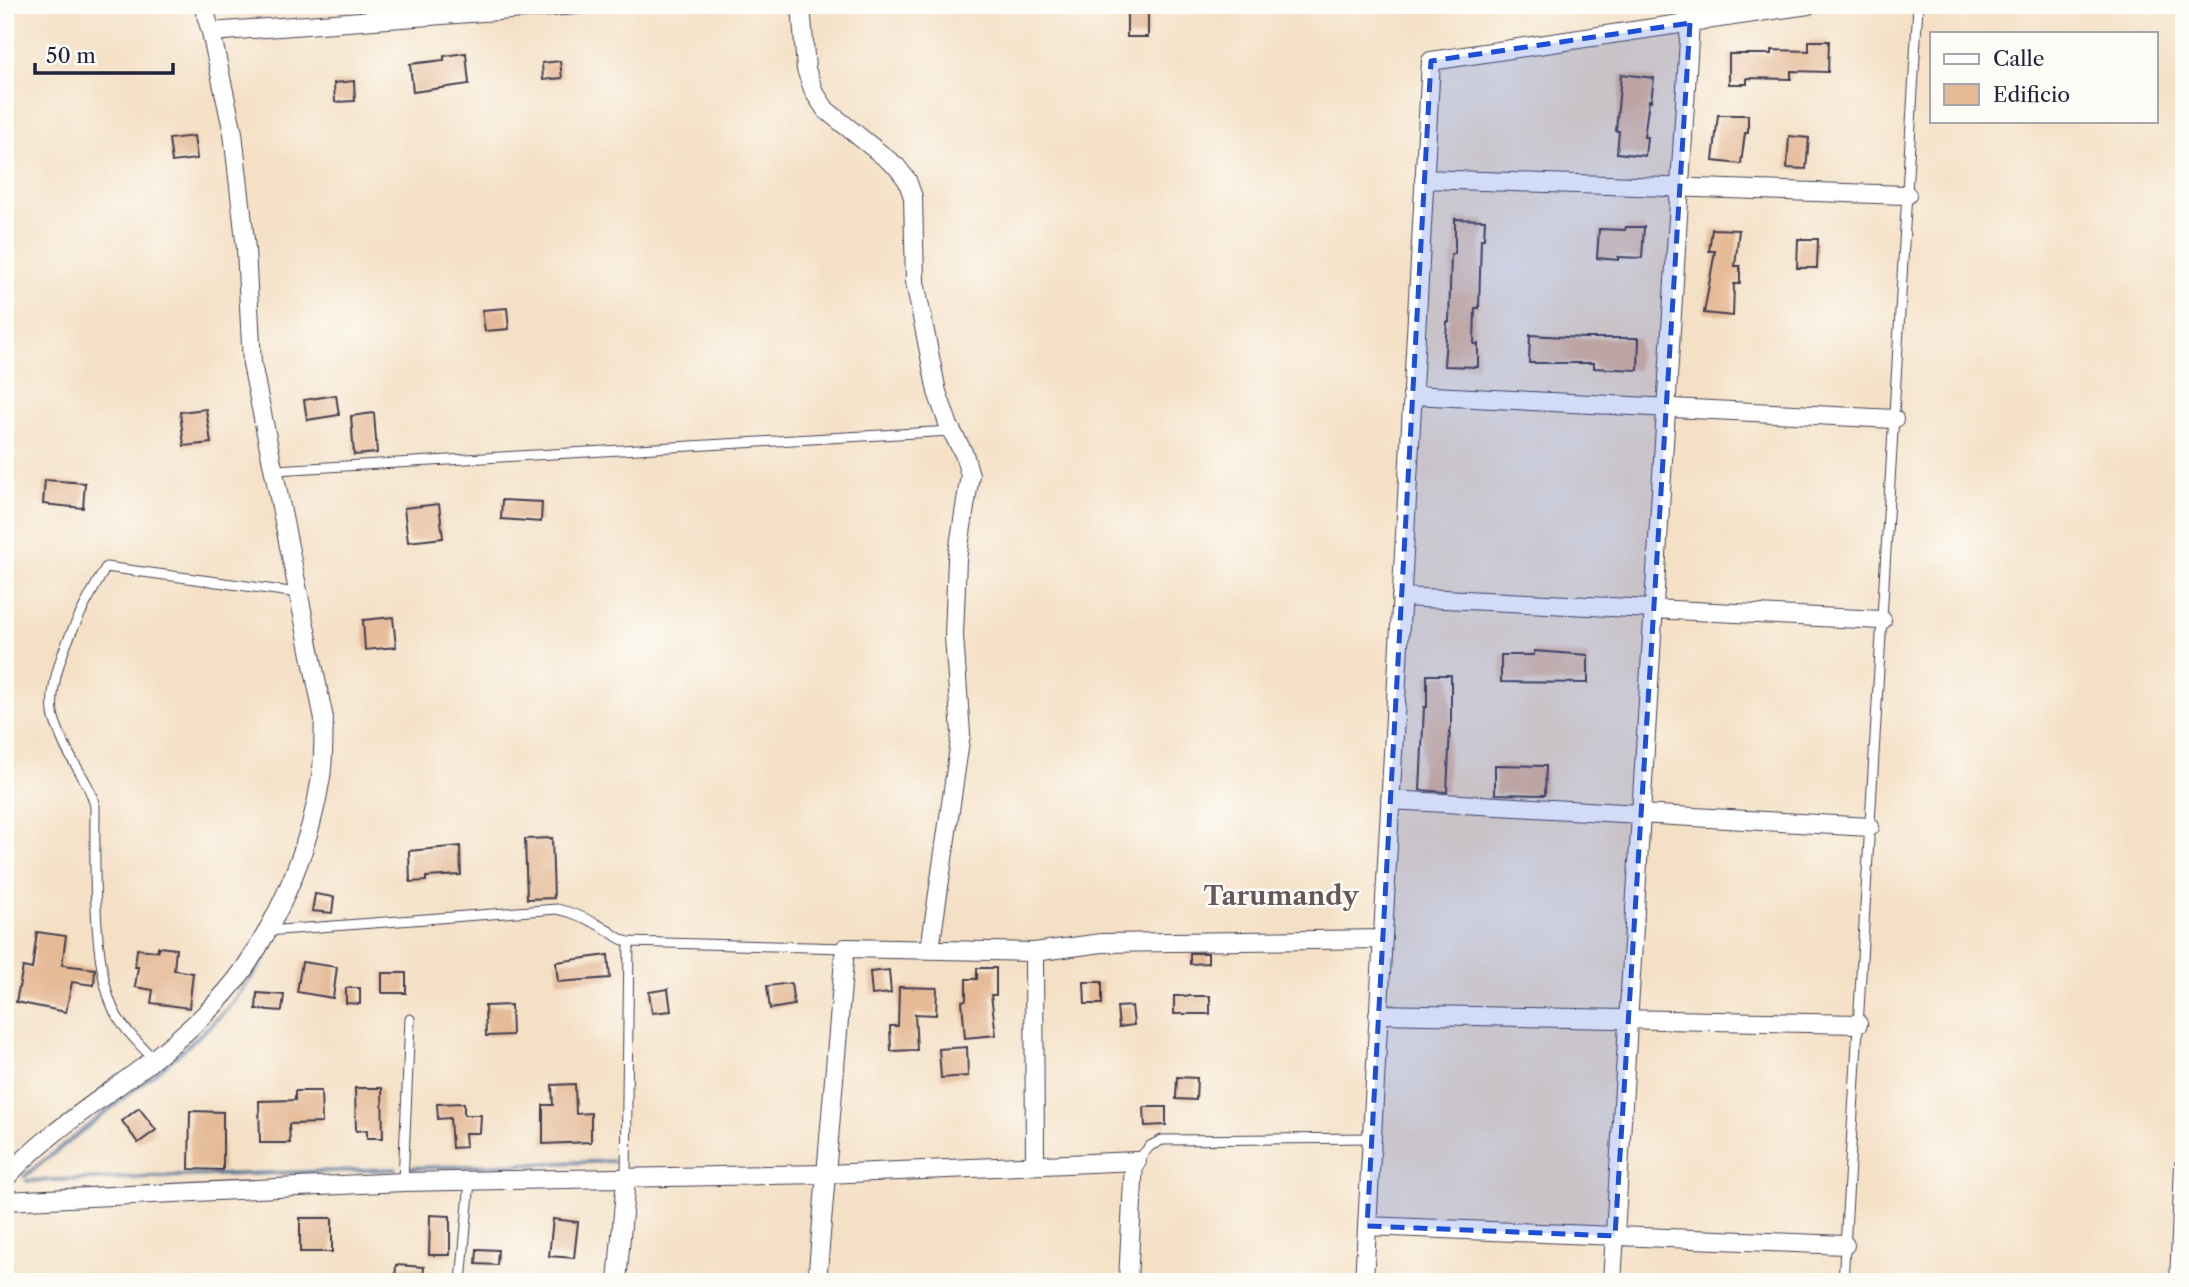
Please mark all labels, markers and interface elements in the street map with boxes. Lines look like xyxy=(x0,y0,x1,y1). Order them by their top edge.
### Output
scale bar xyxy=(35,32,173,76)
legend xyxy=(1930,32,2158,122)
text: 50 m xyxy=(46,43,96,68)
text: Calle xyxy=(1993,46,2045,71)
text: Edificio xyxy=(1993,82,2070,107)
district label: Tarumandy xyxy=(1204,880,1359,912)

